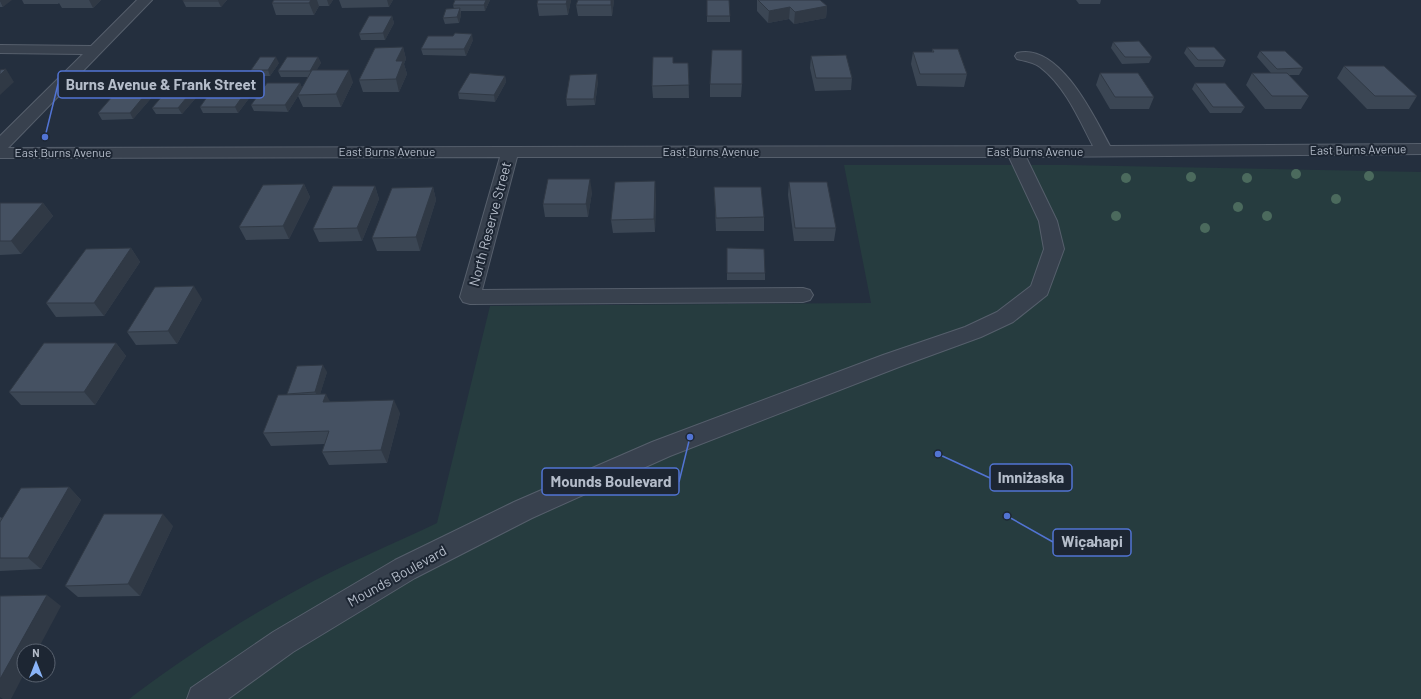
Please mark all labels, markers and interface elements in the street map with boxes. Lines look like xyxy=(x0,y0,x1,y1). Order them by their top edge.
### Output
callout: Burns Avenue & Frank Street xyxy=(58,71,264,98)
text: Burns Avenue & Frank Street xyxy=(66,75,257,93)
street label: East Burns Avenue xyxy=(1309,141,1407,157)
street label: East Burns Avenue xyxy=(339,144,435,158)
street label: East Burns Avenue xyxy=(663,144,759,158)
street label: East Burns Avenue xyxy=(987,144,1083,158)
street label: East Burns Avenue xyxy=(15,145,111,159)
street label: North Reserve Street xyxy=(465,160,514,288)
callout: Imniżaska xyxy=(990,464,1072,491)
callout: Mounds Boulevard xyxy=(542,468,679,495)
text: Imniżaska xyxy=(998,468,1064,486)
text: Mounds Boulevard xyxy=(550,472,672,490)
callout: Wic̣aḣapi xyxy=(1053,529,1131,556)
text: Wic̣aḣapi xyxy=(1061,532,1123,550)
street label: Mounds Boulevard xyxy=(344,541,449,610)
north arrow xyxy=(16,643,56,683)
text: N xyxy=(32,646,40,659)

